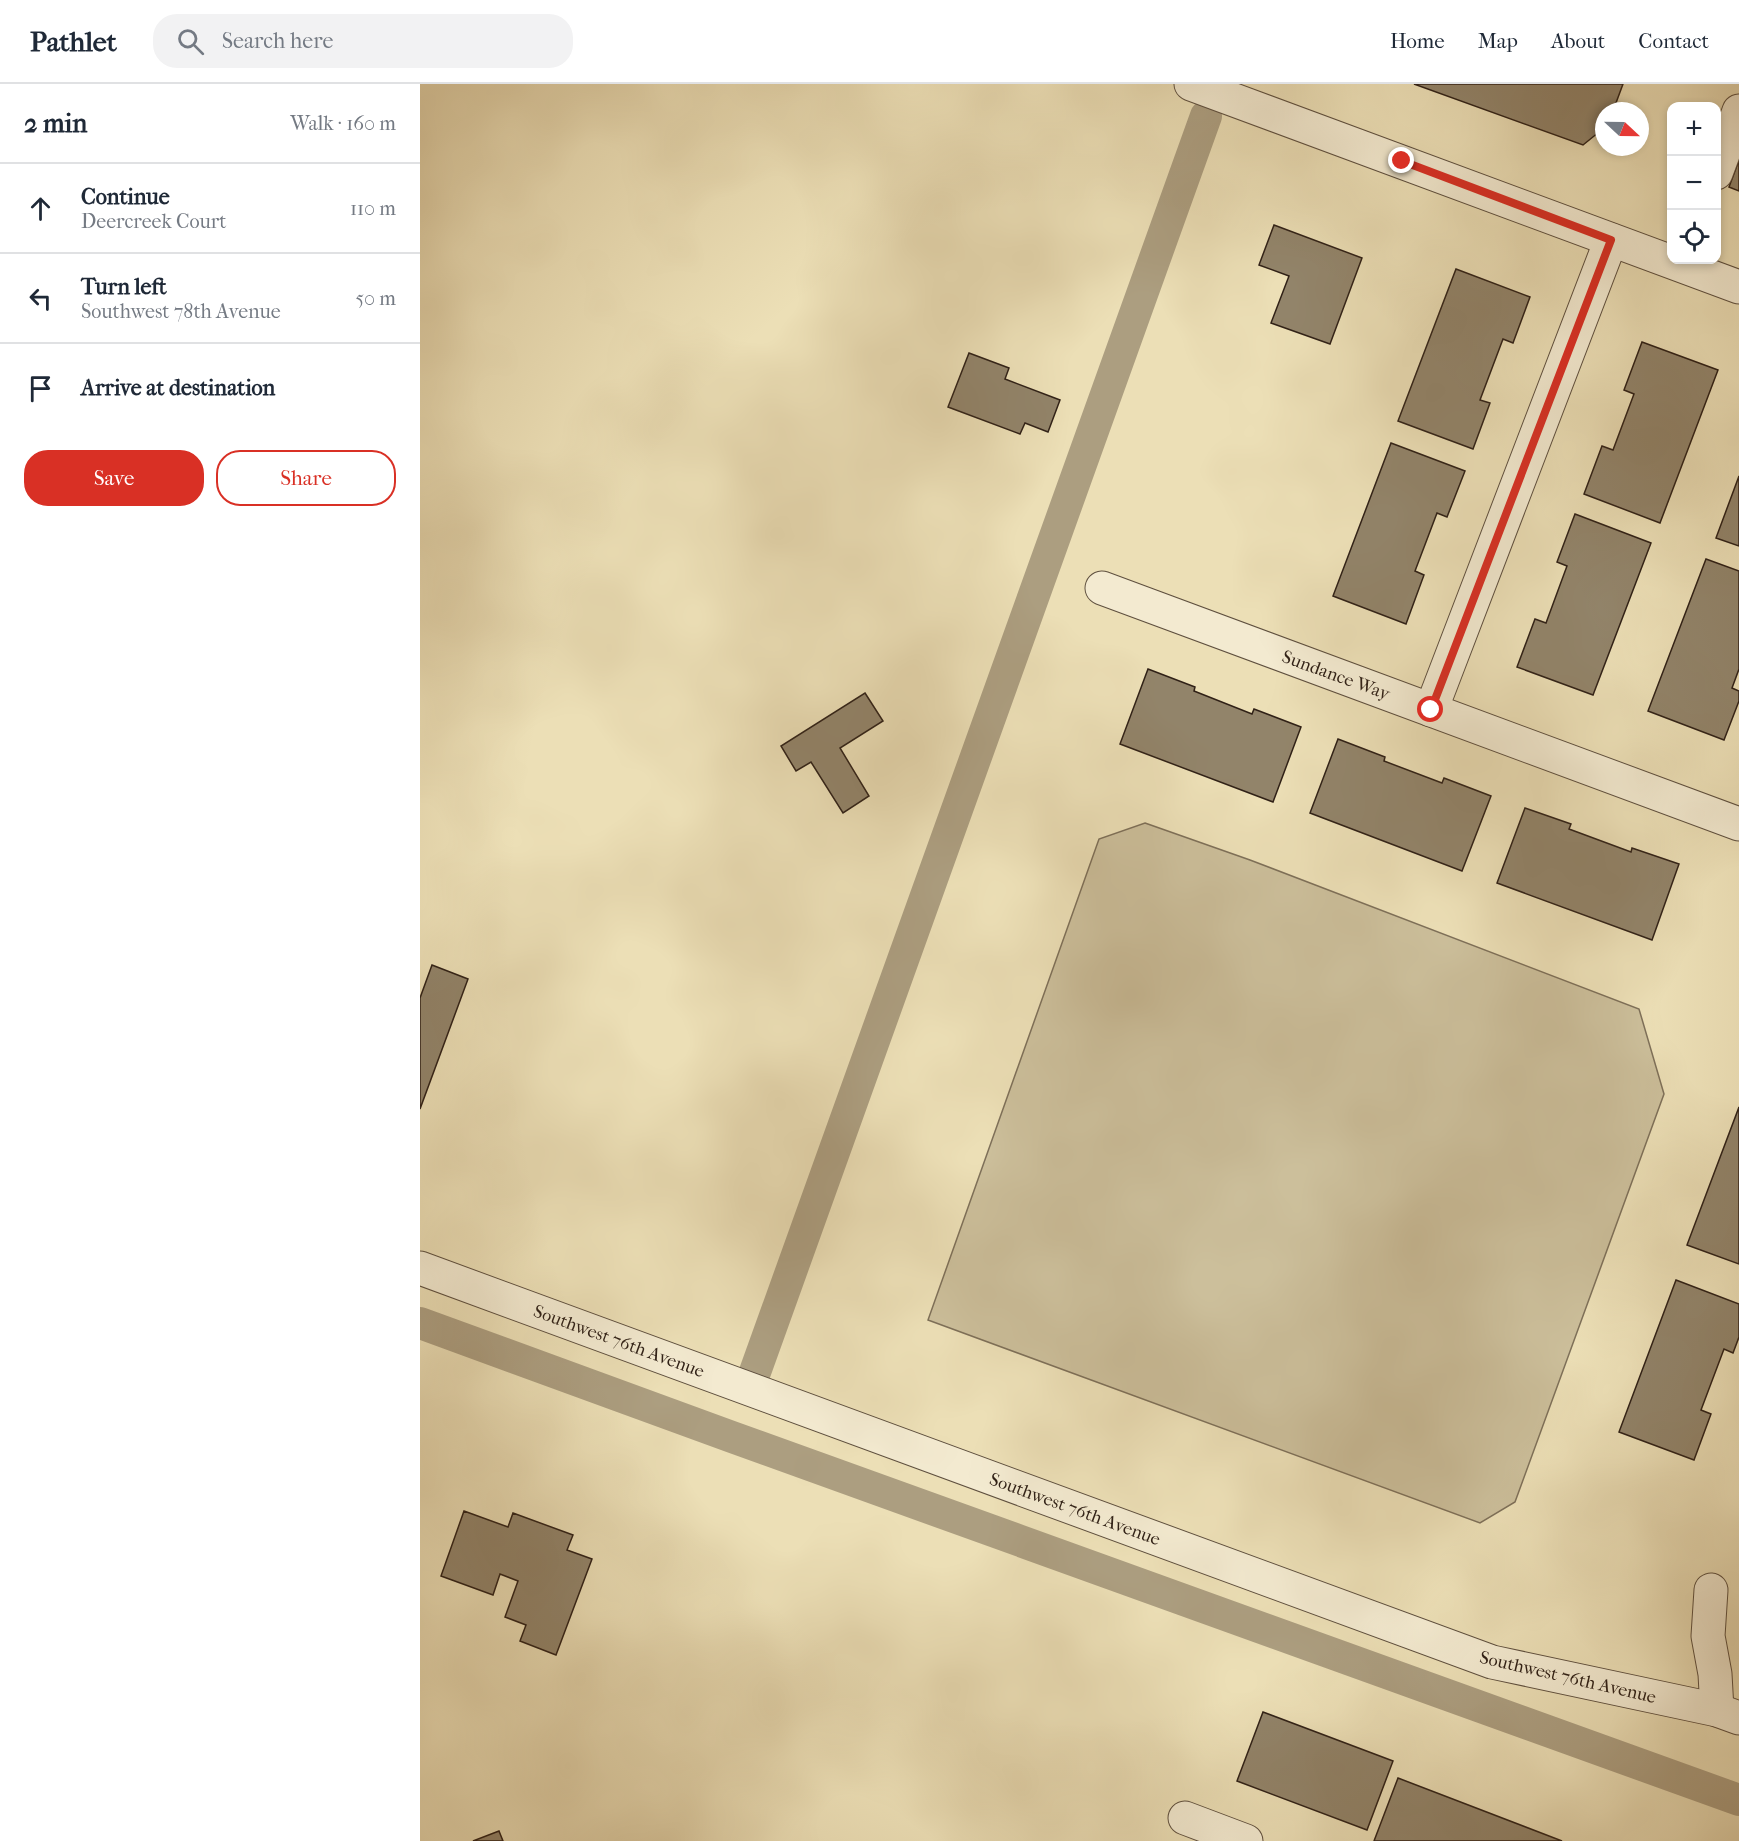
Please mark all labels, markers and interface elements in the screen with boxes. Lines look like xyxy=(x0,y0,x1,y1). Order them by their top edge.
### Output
search box xyxy=(153,14,573,68)
text: Pathlet xyxy=(30,25,117,58)
icon: search xyxy=(174,25,207,58)
text: Search here xyxy=(222,28,333,54)
text: Home xyxy=(1390,29,1445,53)
text: Map xyxy=(1478,29,1518,53)
text: About xyxy=(1551,29,1605,53)
text: Contact xyxy=(1638,29,1709,53)
north arrow xyxy=(1595,102,1649,156)
map controls xyxy=(1667,102,1721,264)
button: + xyxy=(1667,102,1721,156)
text: 2 min xyxy=(24,108,87,139)
text: Walk · 160 m xyxy=(290,112,396,135)
route end xyxy=(1388,147,1414,173)
button: − xyxy=(1667,156,1721,210)
text: Continue xyxy=(81,184,170,210)
icon: ahead xyxy=(24,192,57,225)
text: 110 m xyxy=(350,197,396,220)
text: Deercreek Court xyxy=(81,210,227,233)
button: locate xyxy=(1667,210,1721,264)
text: Turn left xyxy=(81,274,167,300)
icon: left xyxy=(24,282,57,315)
text: 50 m xyxy=(355,287,396,310)
text: Southwest 78th Avenue xyxy=(81,300,281,323)
icon: arrive xyxy=(24,372,57,405)
text: Arrive at destination xyxy=(81,375,275,401)
button: Save xyxy=(24,450,204,506)
button: Share xyxy=(216,450,396,506)
street label: Sundance Way xyxy=(1279,646,1394,705)
route start xyxy=(1417,696,1443,722)
street label: Southwest 76th Avenue xyxy=(531,1301,707,1382)
street label: Southwest 76th Avenue xyxy=(987,1469,1163,1550)
street label: Southwest 76th Avenue xyxy=(1478,1647,1658,1708)

